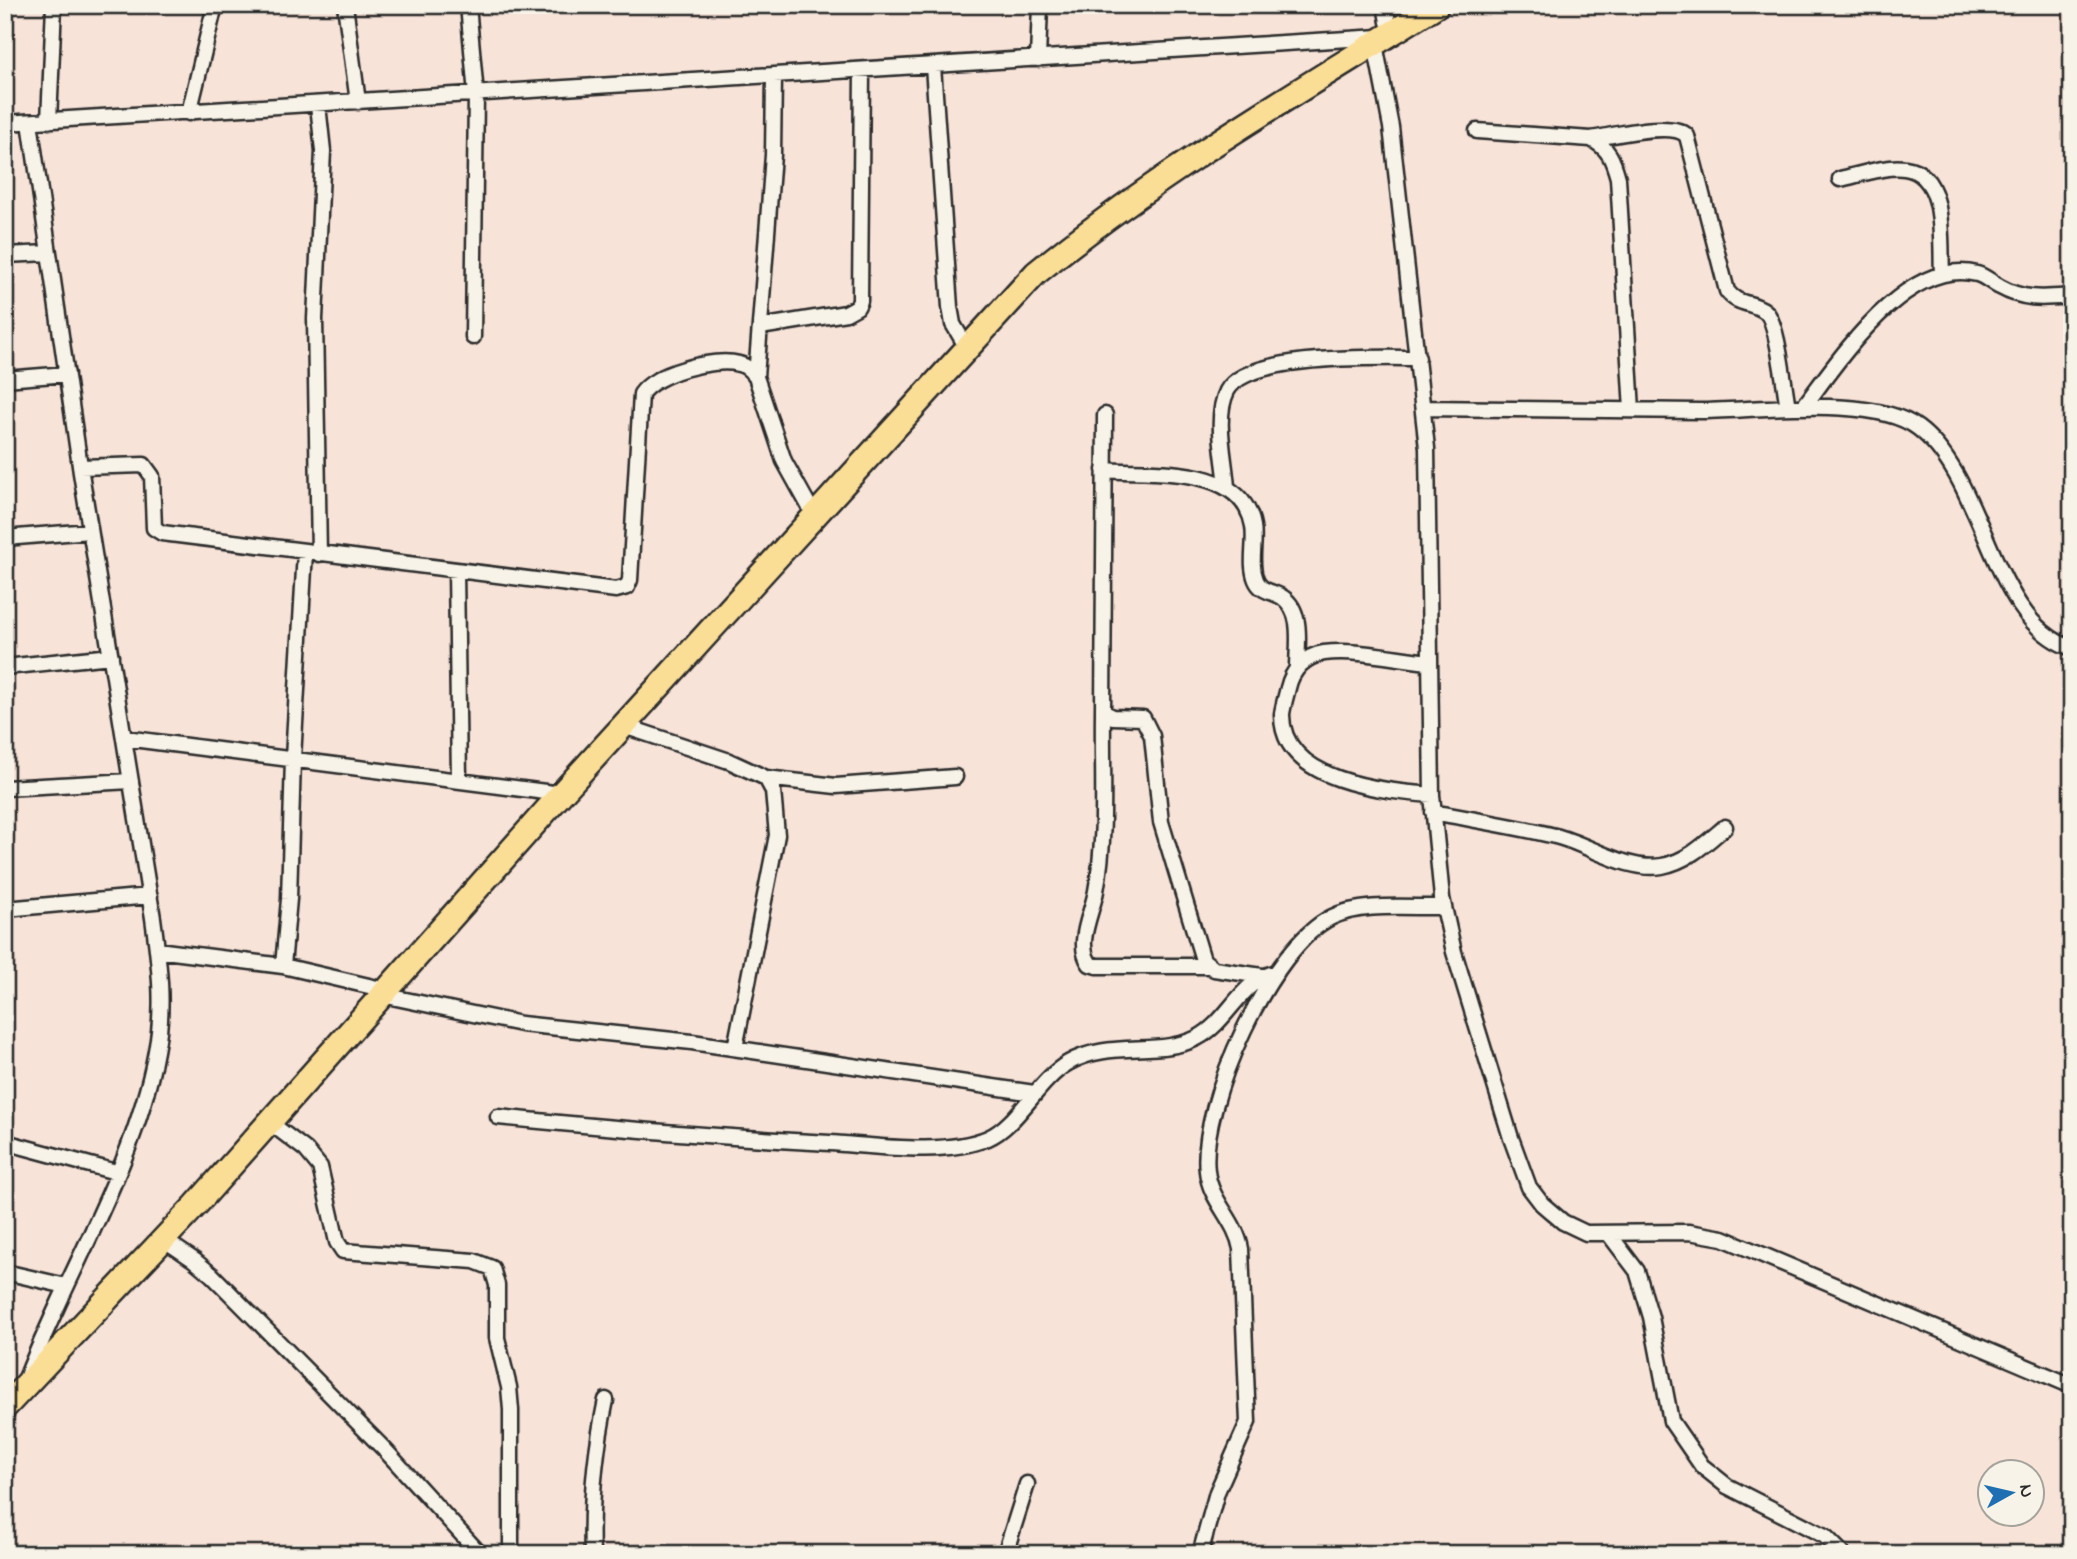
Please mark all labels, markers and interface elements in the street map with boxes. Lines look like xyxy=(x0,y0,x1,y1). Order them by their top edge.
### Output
north arrow xyxy=(1976,1458,2046,1528)
text: N xyxy=(2011,1483,2040,1499)

